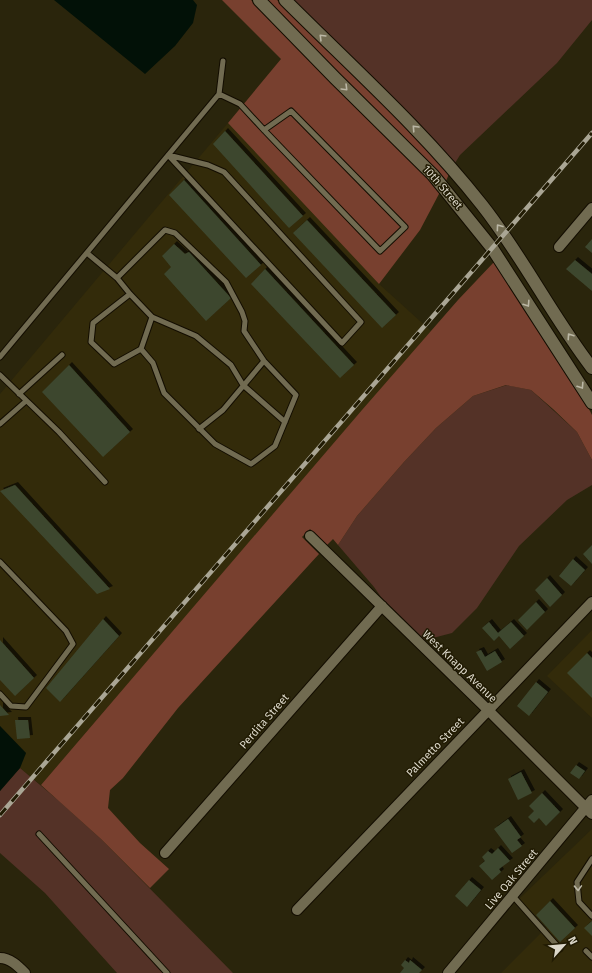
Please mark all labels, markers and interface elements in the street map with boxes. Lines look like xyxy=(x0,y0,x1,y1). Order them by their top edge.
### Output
one-way arrow xyxy=(319,34,327,42)
one-way arrow xyxy=(340,83,348,91)
one-way arrow xyxy=(412,125,419,133)
street label: 10th Street xyxy=(420,163,465,212)
one-way arrow xyxy=(496,225,503,232)
one-way arrow xyxy=(523,300,530,307)
one-way arrow xyxy=(567,333,575,340)
one-way arrow xyxy=(576,382,584,389)
street label: West Knapp Avenue xyxy=(420,628,500,705)
street label: Perdita Street xyxy=(237,691,292,751)
street label: Palmetto Street xyxy=(404,715,467,780)
street label: Live Oak Street xyxy=(482,846,540,912)
one-way arrow xyxy=(574,885,582,891)
north arrow xyxy=(544,925,584,965)
text: N xyxy=(565,934,580,947)

